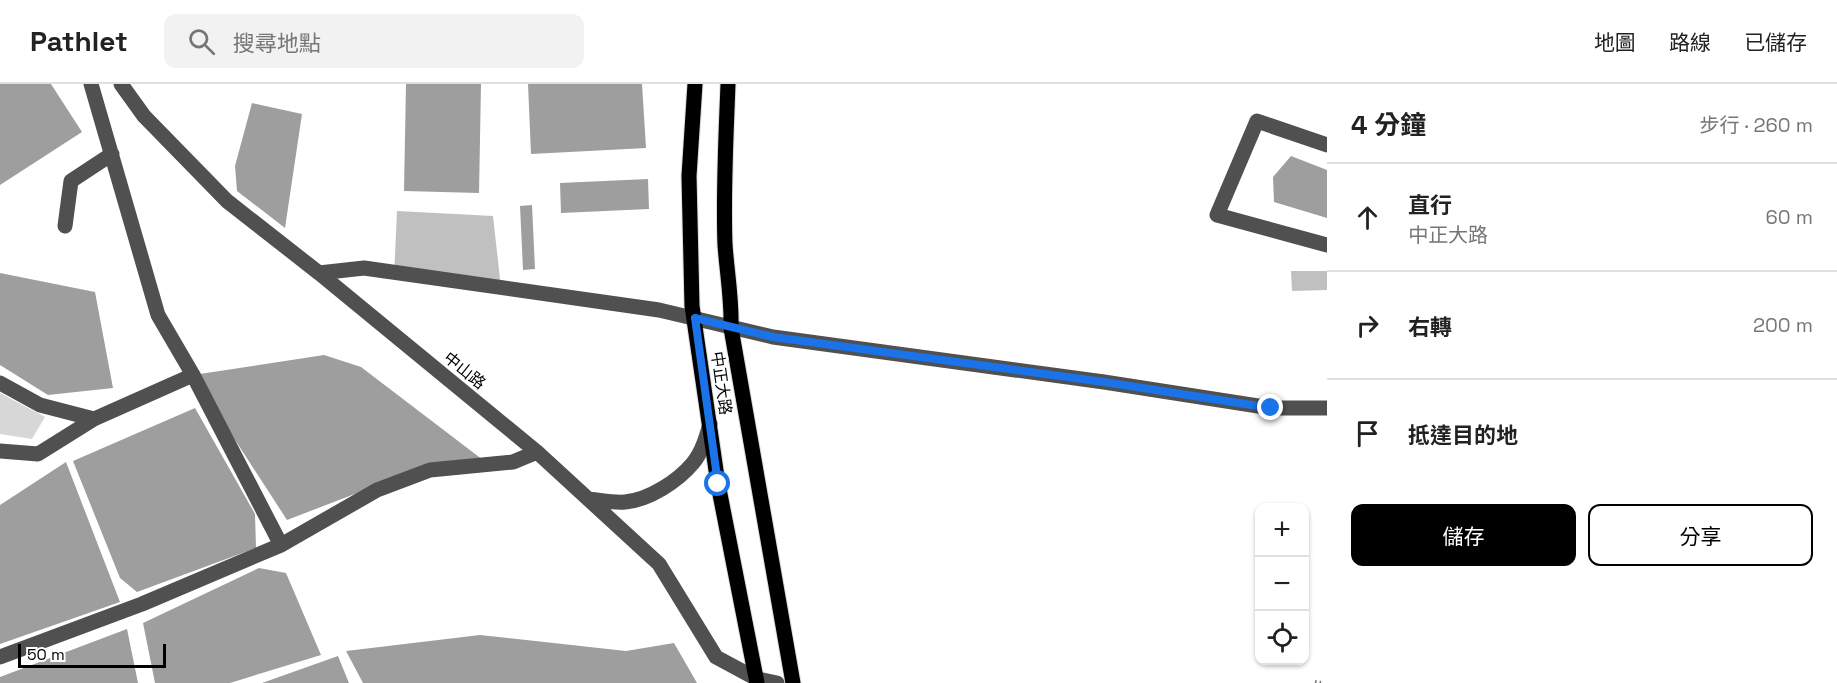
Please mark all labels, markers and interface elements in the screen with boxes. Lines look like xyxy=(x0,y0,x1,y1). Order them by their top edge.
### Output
search box xyxy=(164,14,584,68)
text: Pathlet xyxy=(30,23,128,59)
icon: search xyxy=(185,25,218,58)
text: 搜尋地點 xyxy=(233,29,321,57)
text: 地圖 xyxy=(1594,29,1636,56)
text: 路線 xyxy=(1669,29,1711,56)
text: 已儲存 xyxy=(1744,29,1807,56)
text: 4 分鐘 xyxy=(1351,108,1426,142)
text: 步行 · 260 m xyxy=(1700,112,1813,138)
text: 直行 xyxy=(1408,191,1452,219)
icon: ahead xyxy=(1351,201,1384,234)
text: 60 m xyxy=(1766,204,1813,230)
text: 中正大路 xyxy=(1408,222,1488,248)
icon: right xyxy=(1351,309,1384,342)
text: 200 m xyxy=(1753,312,1813,338)
text: 右轉 xyxy=(1408,313,1452,341)
street label: 中山路 xyxy=(439,347,490,394)
street label: 中正大路 xyxy=(707,350,736,416)
route end xyxy=(1257,394,1283,420)
icon: arrive xyxy=(1351,417,1384,450)
text: 抵達目的地 xyxy=(1408,421,1518,449)
route start xyxy=(704,470,730,496)
map controls xyxy=(1255,503,1309,665)
button: + xyxy=(1255,503,1309,557)
button: 儲存 xyxy=(1351,504,1576,566)
button: 分享 xyxy=(1588,504,1813,566)
button: − xyxy=(1255,557,1309,611)
button: locate xyxy=(1255,611,1309,665)
scale bar xyxy=(18,641,166,668)
text: 50 m xyxy=(27,644,65,665)

